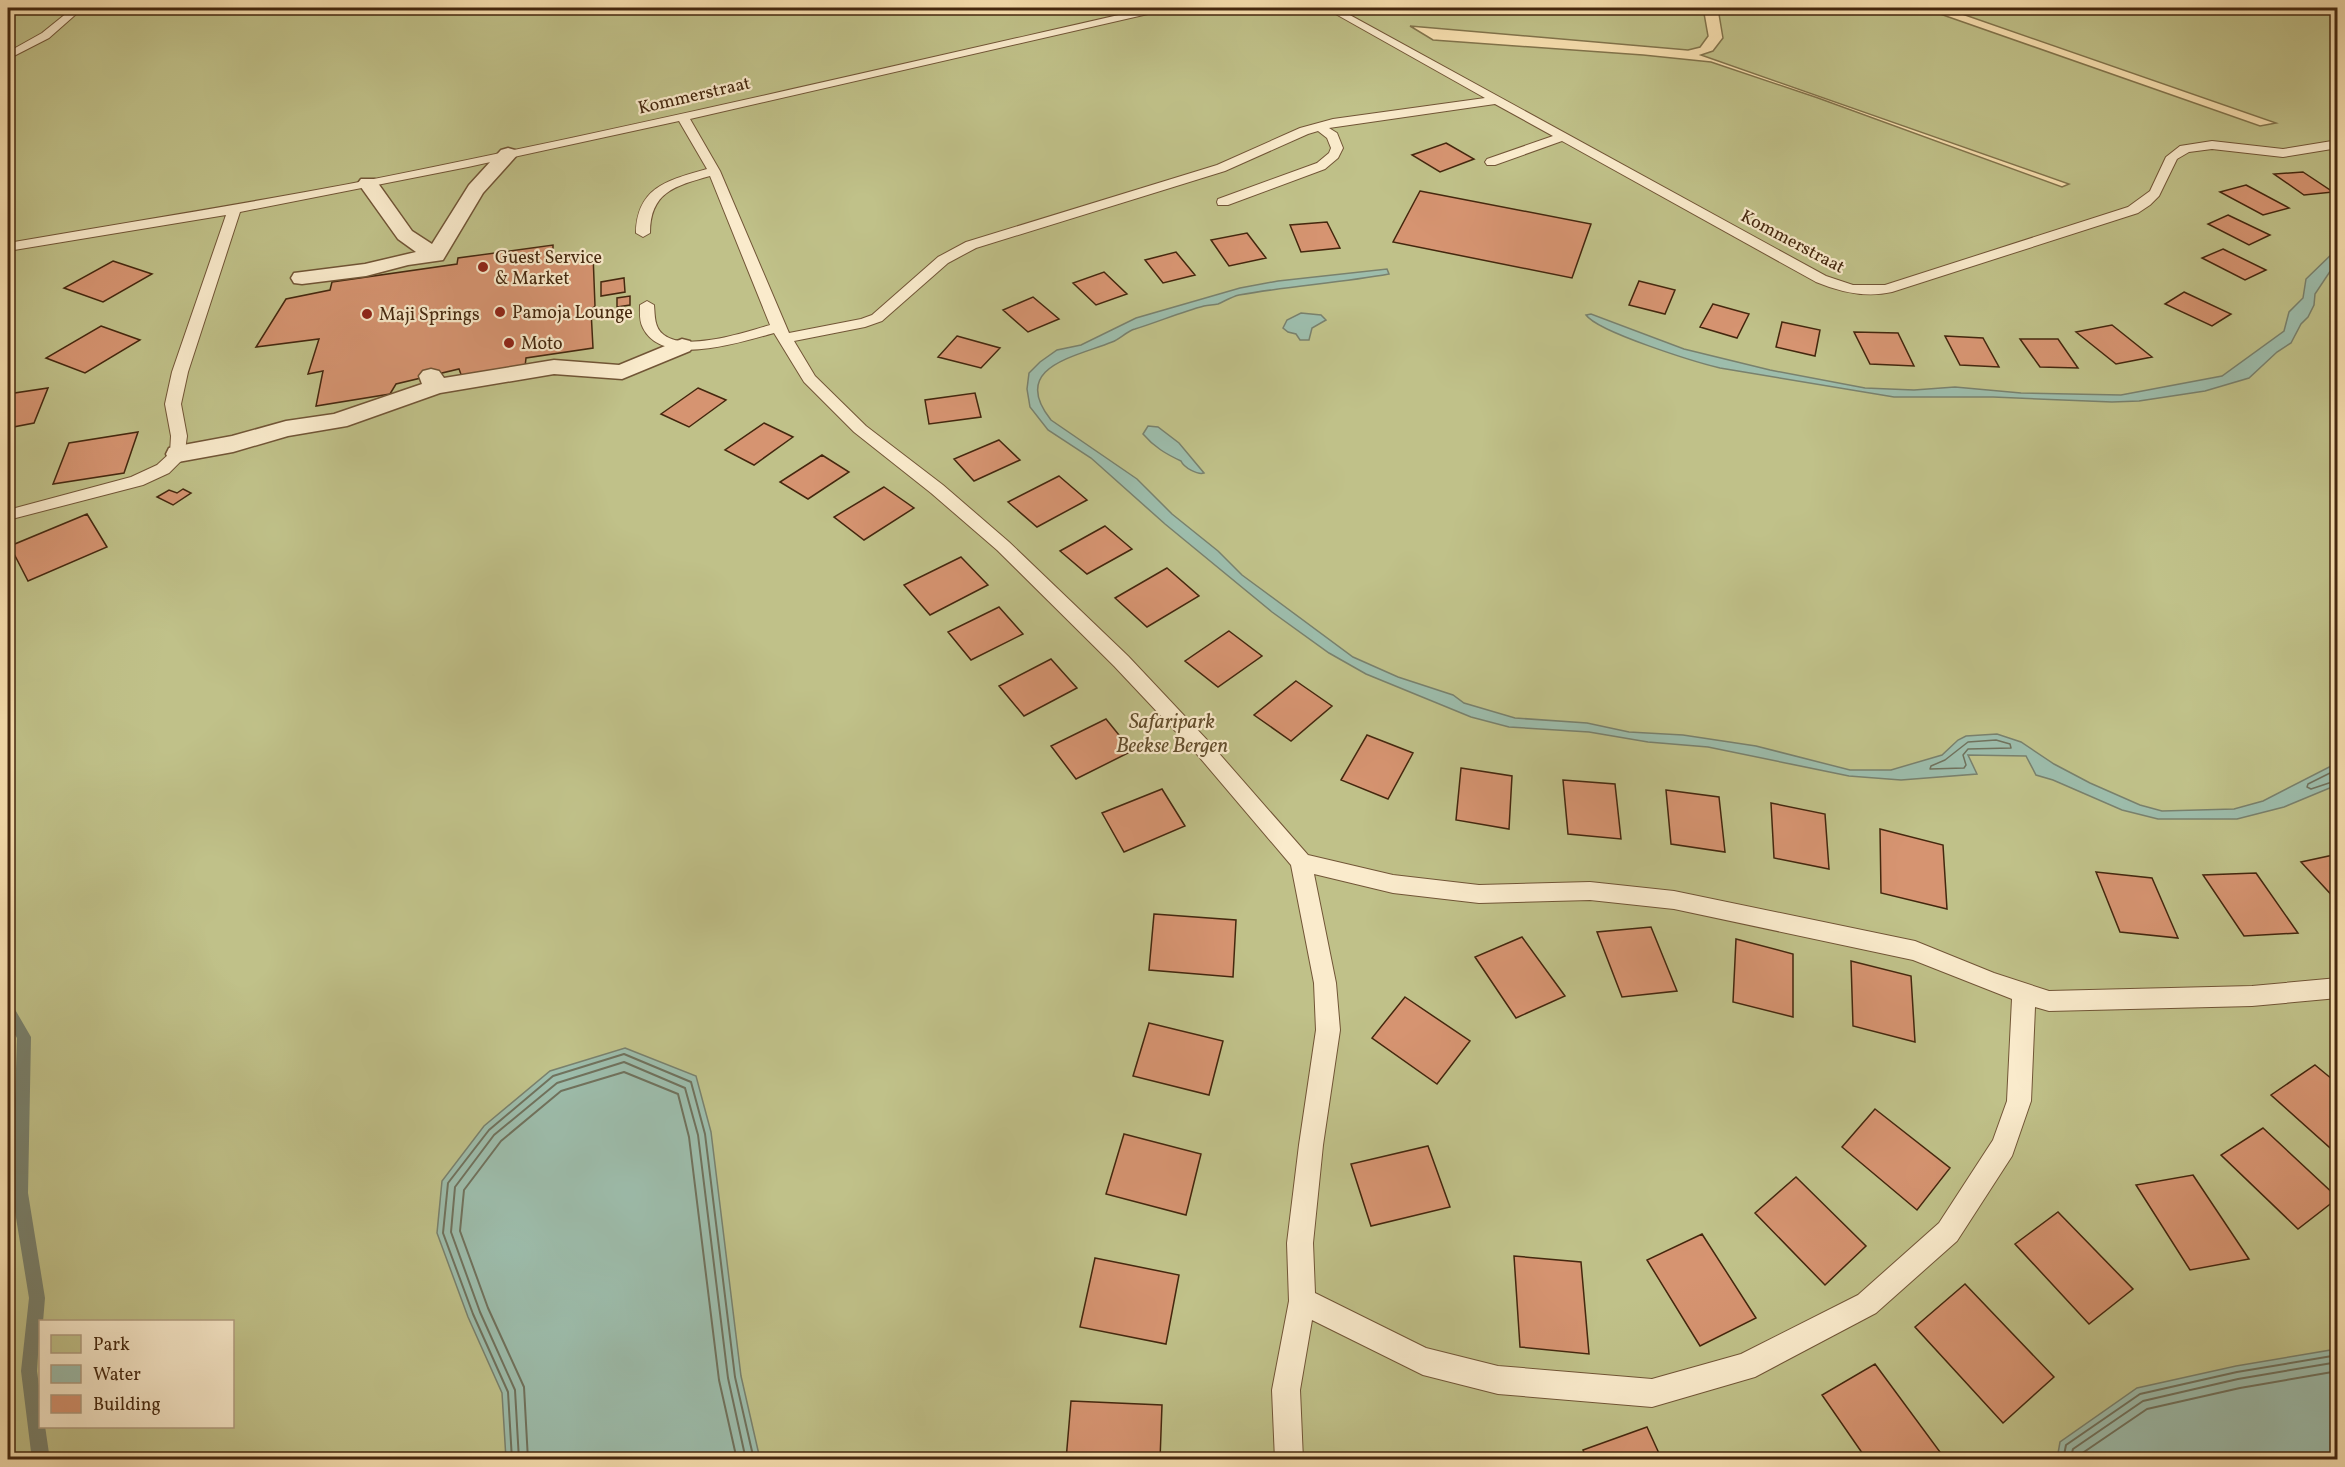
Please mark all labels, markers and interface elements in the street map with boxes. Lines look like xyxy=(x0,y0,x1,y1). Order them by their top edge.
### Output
street label: Kommerstraat xyxy=(636,71,753,122)
street label: Kommerstraat xyxy=(1736,204,1849,280)
place label: Guest Service & Market xyxy=(495,246,602,292)
marker: Guest Service & Market xyxy=(476,260,490,274)
place label: Pamoja Lounge xyxy=(512,301,633,326)
place label: Maji Springs xyxy=(379,303,480,328)
marker: Pamoja Lounge xyxy=(493,305,507,319)
marker: Maji Springs xyxy=(360,307,374,321)
place label: Moto xyxy=(521,332,563,357)
marker: Moto xyxy=(502,336,516,350)
park label: Safaripark Beekse Bergen xyxy=(1116,708,1228,761)
legend xyxy=(39,1320,234,1428)
text: Park xyxy=(93,1333,130,1358)
text: Water xyxy=(93,1363,141,1388)
text: Building xyxy=(93,1393,161,1418)

